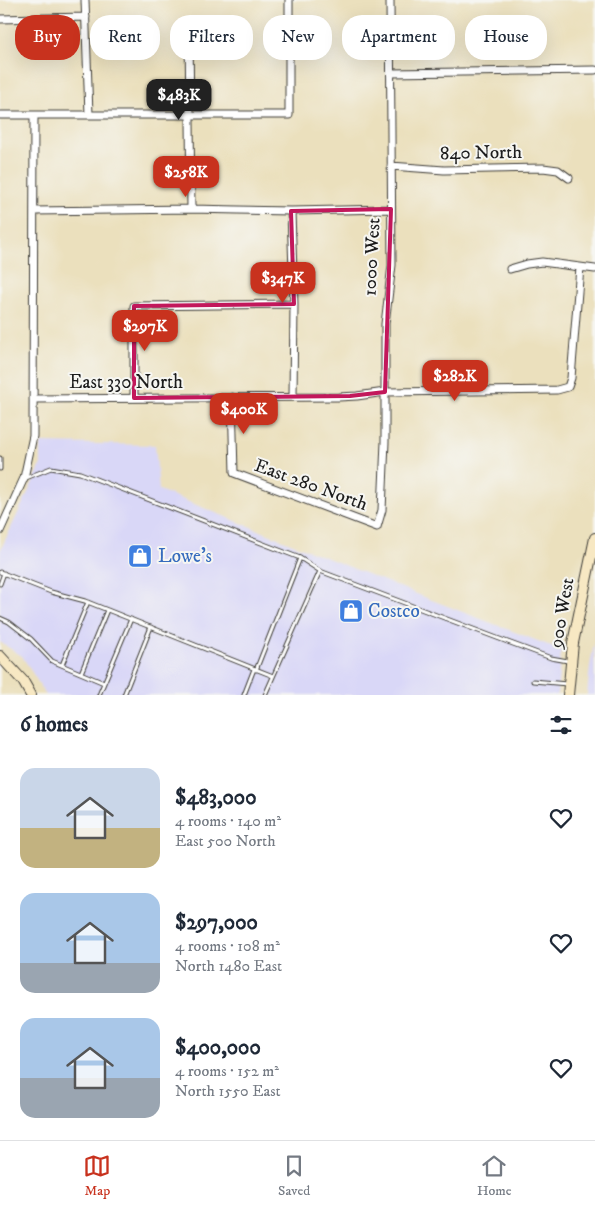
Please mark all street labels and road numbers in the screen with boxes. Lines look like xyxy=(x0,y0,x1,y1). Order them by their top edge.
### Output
street label: 840 North xyxy=(440,141,522,165)
street label: 1000 West xyxy=(358,217,386,297)
street label: East 330 North xyxy=(69,371,183,394)
street label: East 280 North xyxy=(251,454,371,516)
street label: 900 West xyxy=(544,576,579,651)

